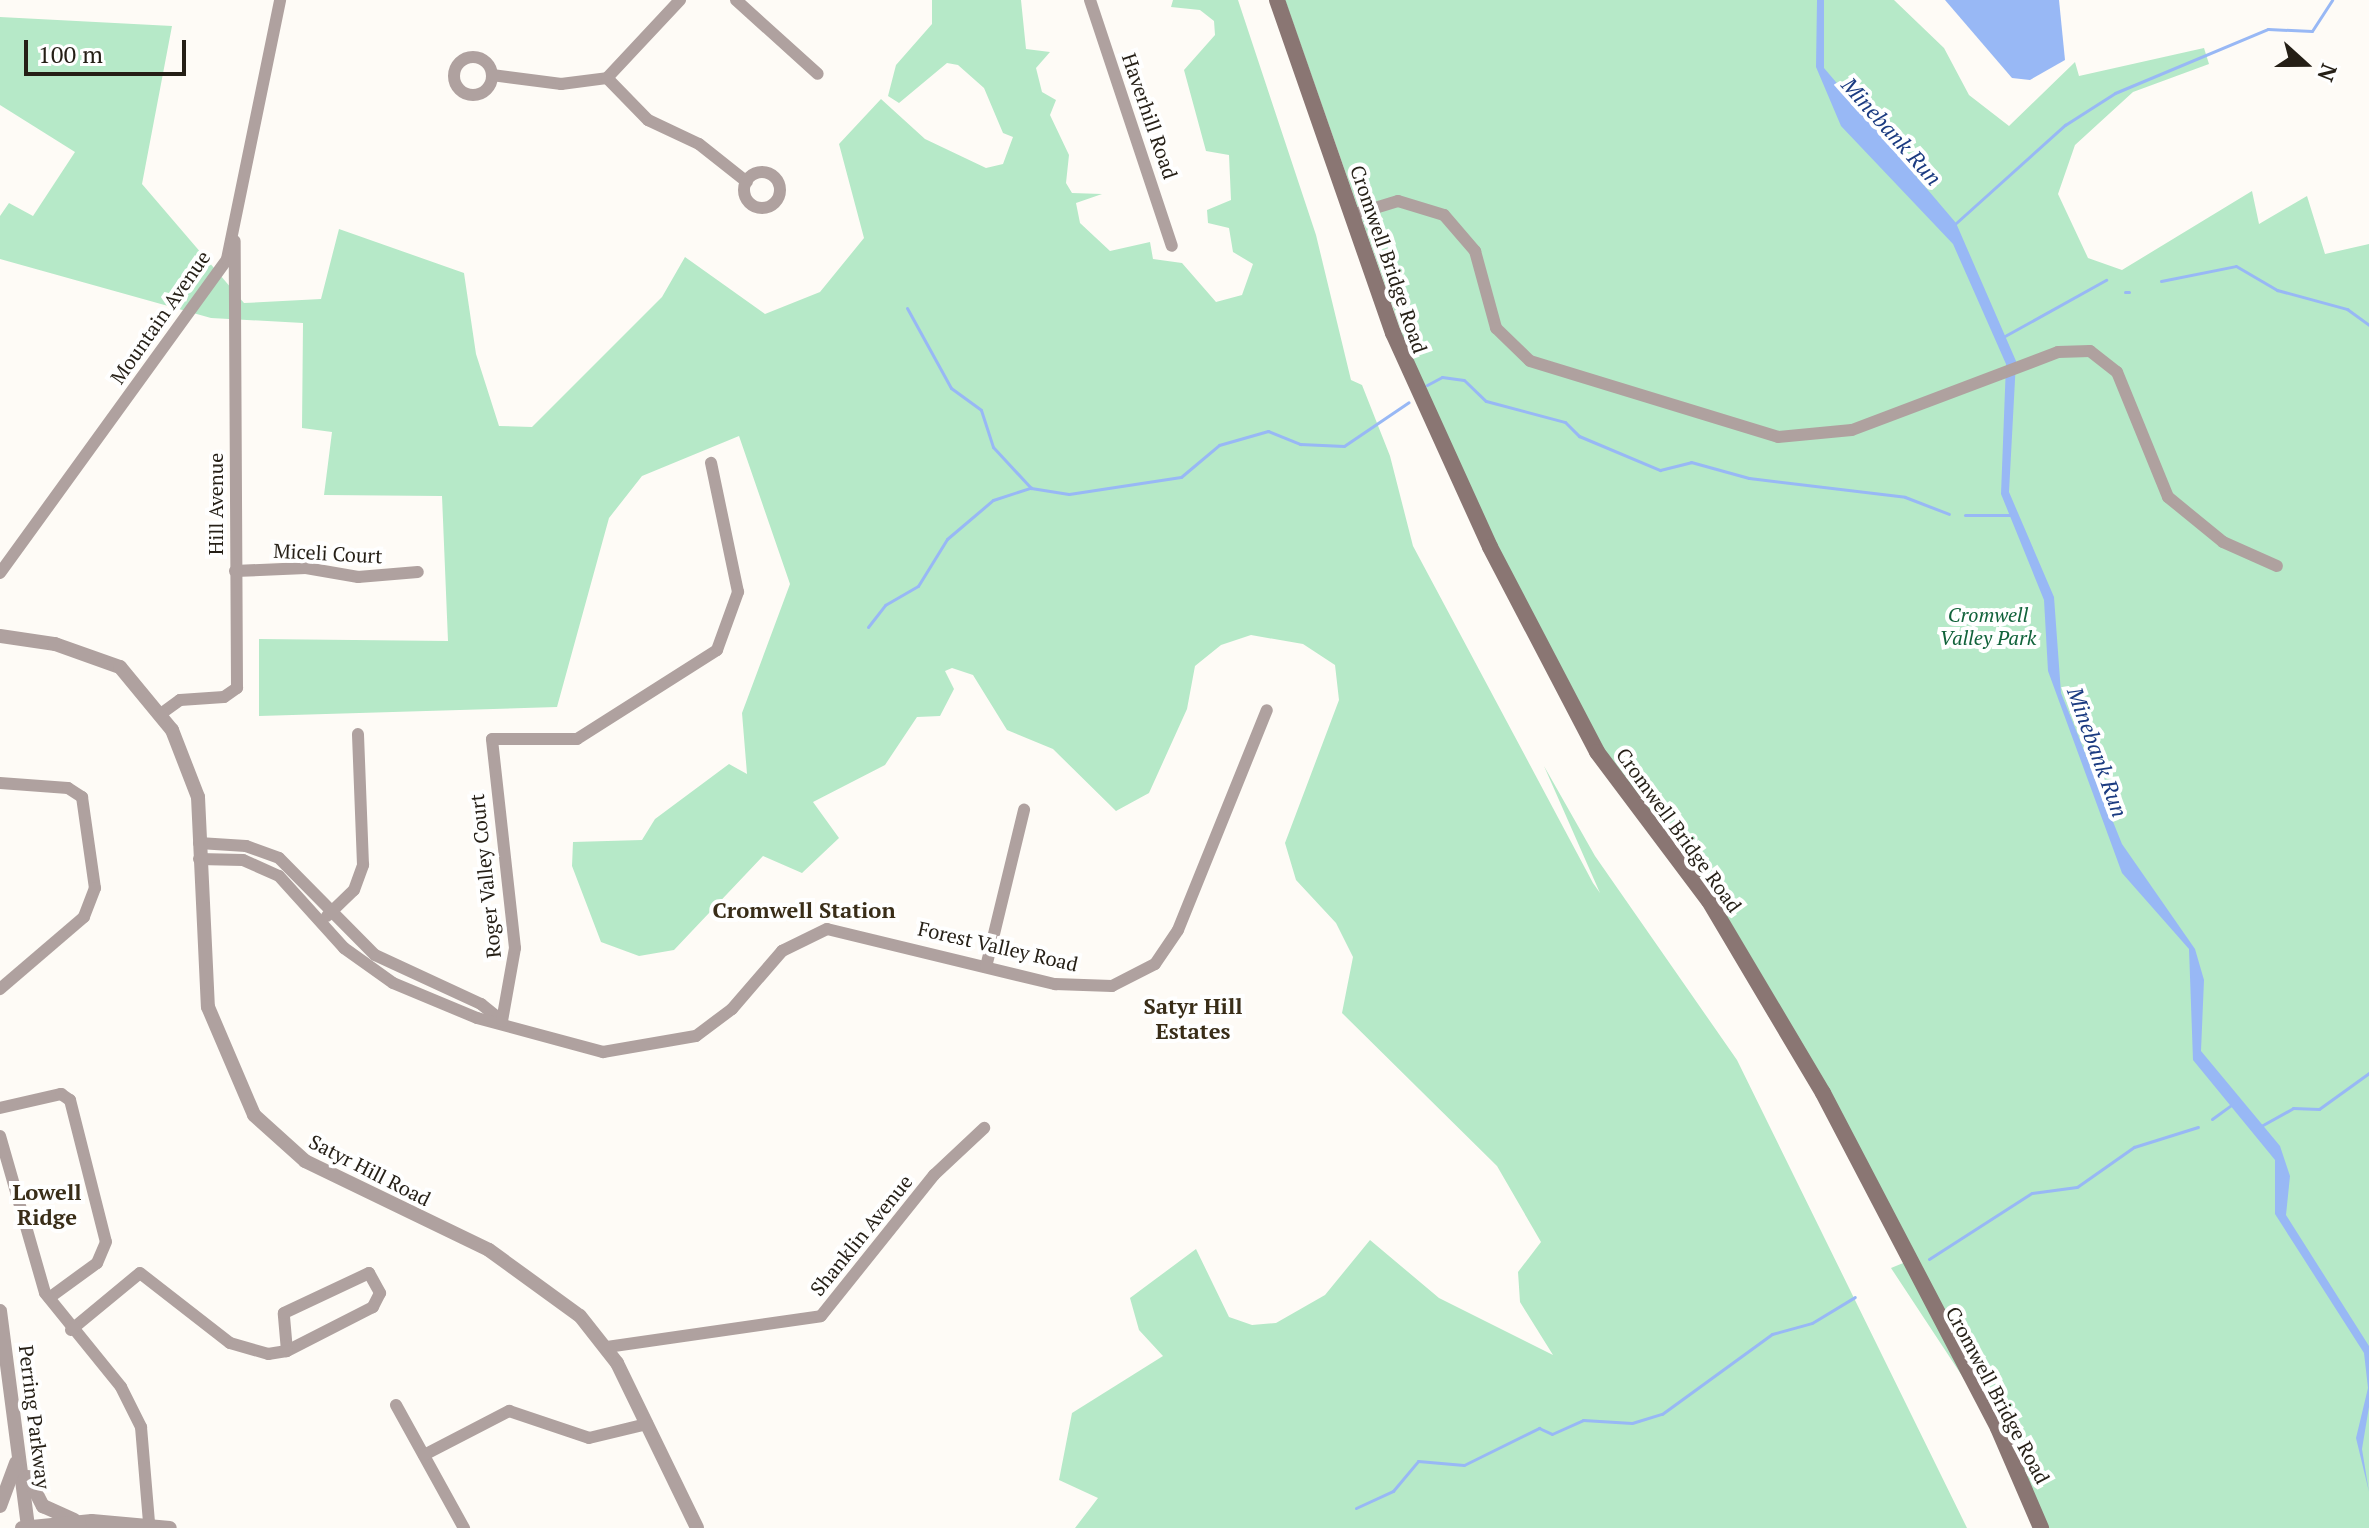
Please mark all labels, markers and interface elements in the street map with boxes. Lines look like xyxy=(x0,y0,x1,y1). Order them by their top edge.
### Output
scale bar xyxy=(28,24,190,74)
north arrow xyxy=(2265,24,2345,104)
text: 100 m xyxy=(38,38,103,70)
street label: Haverhill Road xyxy=(1117,50,1183,182)
text: N xyxy=(2311,60,2344,86)
water label: Minebank Run xyxy=(1837,72,1947,190)
street label: Cromwell Bridge Road xyxy=(1346,162,1432,356)
street label: Mountain Avenue xyxy=(105,246,215,388)
street label: Hill Avenue xyxy=(203,453,227,555)
street label: Miceli Court xyxy=(273,538,383,568)
park label: Cromwell Valley Park xyxy=(1940,603,2036,650)
water label: Minebank Run xyxy=(2062,683,2134,821)
street label: Cromwell Bridge Road xyxy=(1611,743,1747,917)
street label: Roger Valley Court xyxy=(464,792,506,960)
district label: Cromwell Station xyxy=(712,897,896,923)
street label: Forest Valley Road xyxy=(915,916,1081,976)
district label: Satyr Hill Estates xyxy=(1143,992,1243,1044)
street label: Satyr Hill Road xyxy=(305,1129,435,1211)
street label: Shanklin Avenue xyxy=(805,1170,917,1300)
district label: Lowell Ridge xyxy=(12,1178,82,1230)
street label: Cromwell Bridge Road xyxy=(1941,1302,2055,1488)
street label: Perring Parkway xyxy=(14,1344,56,1490)

